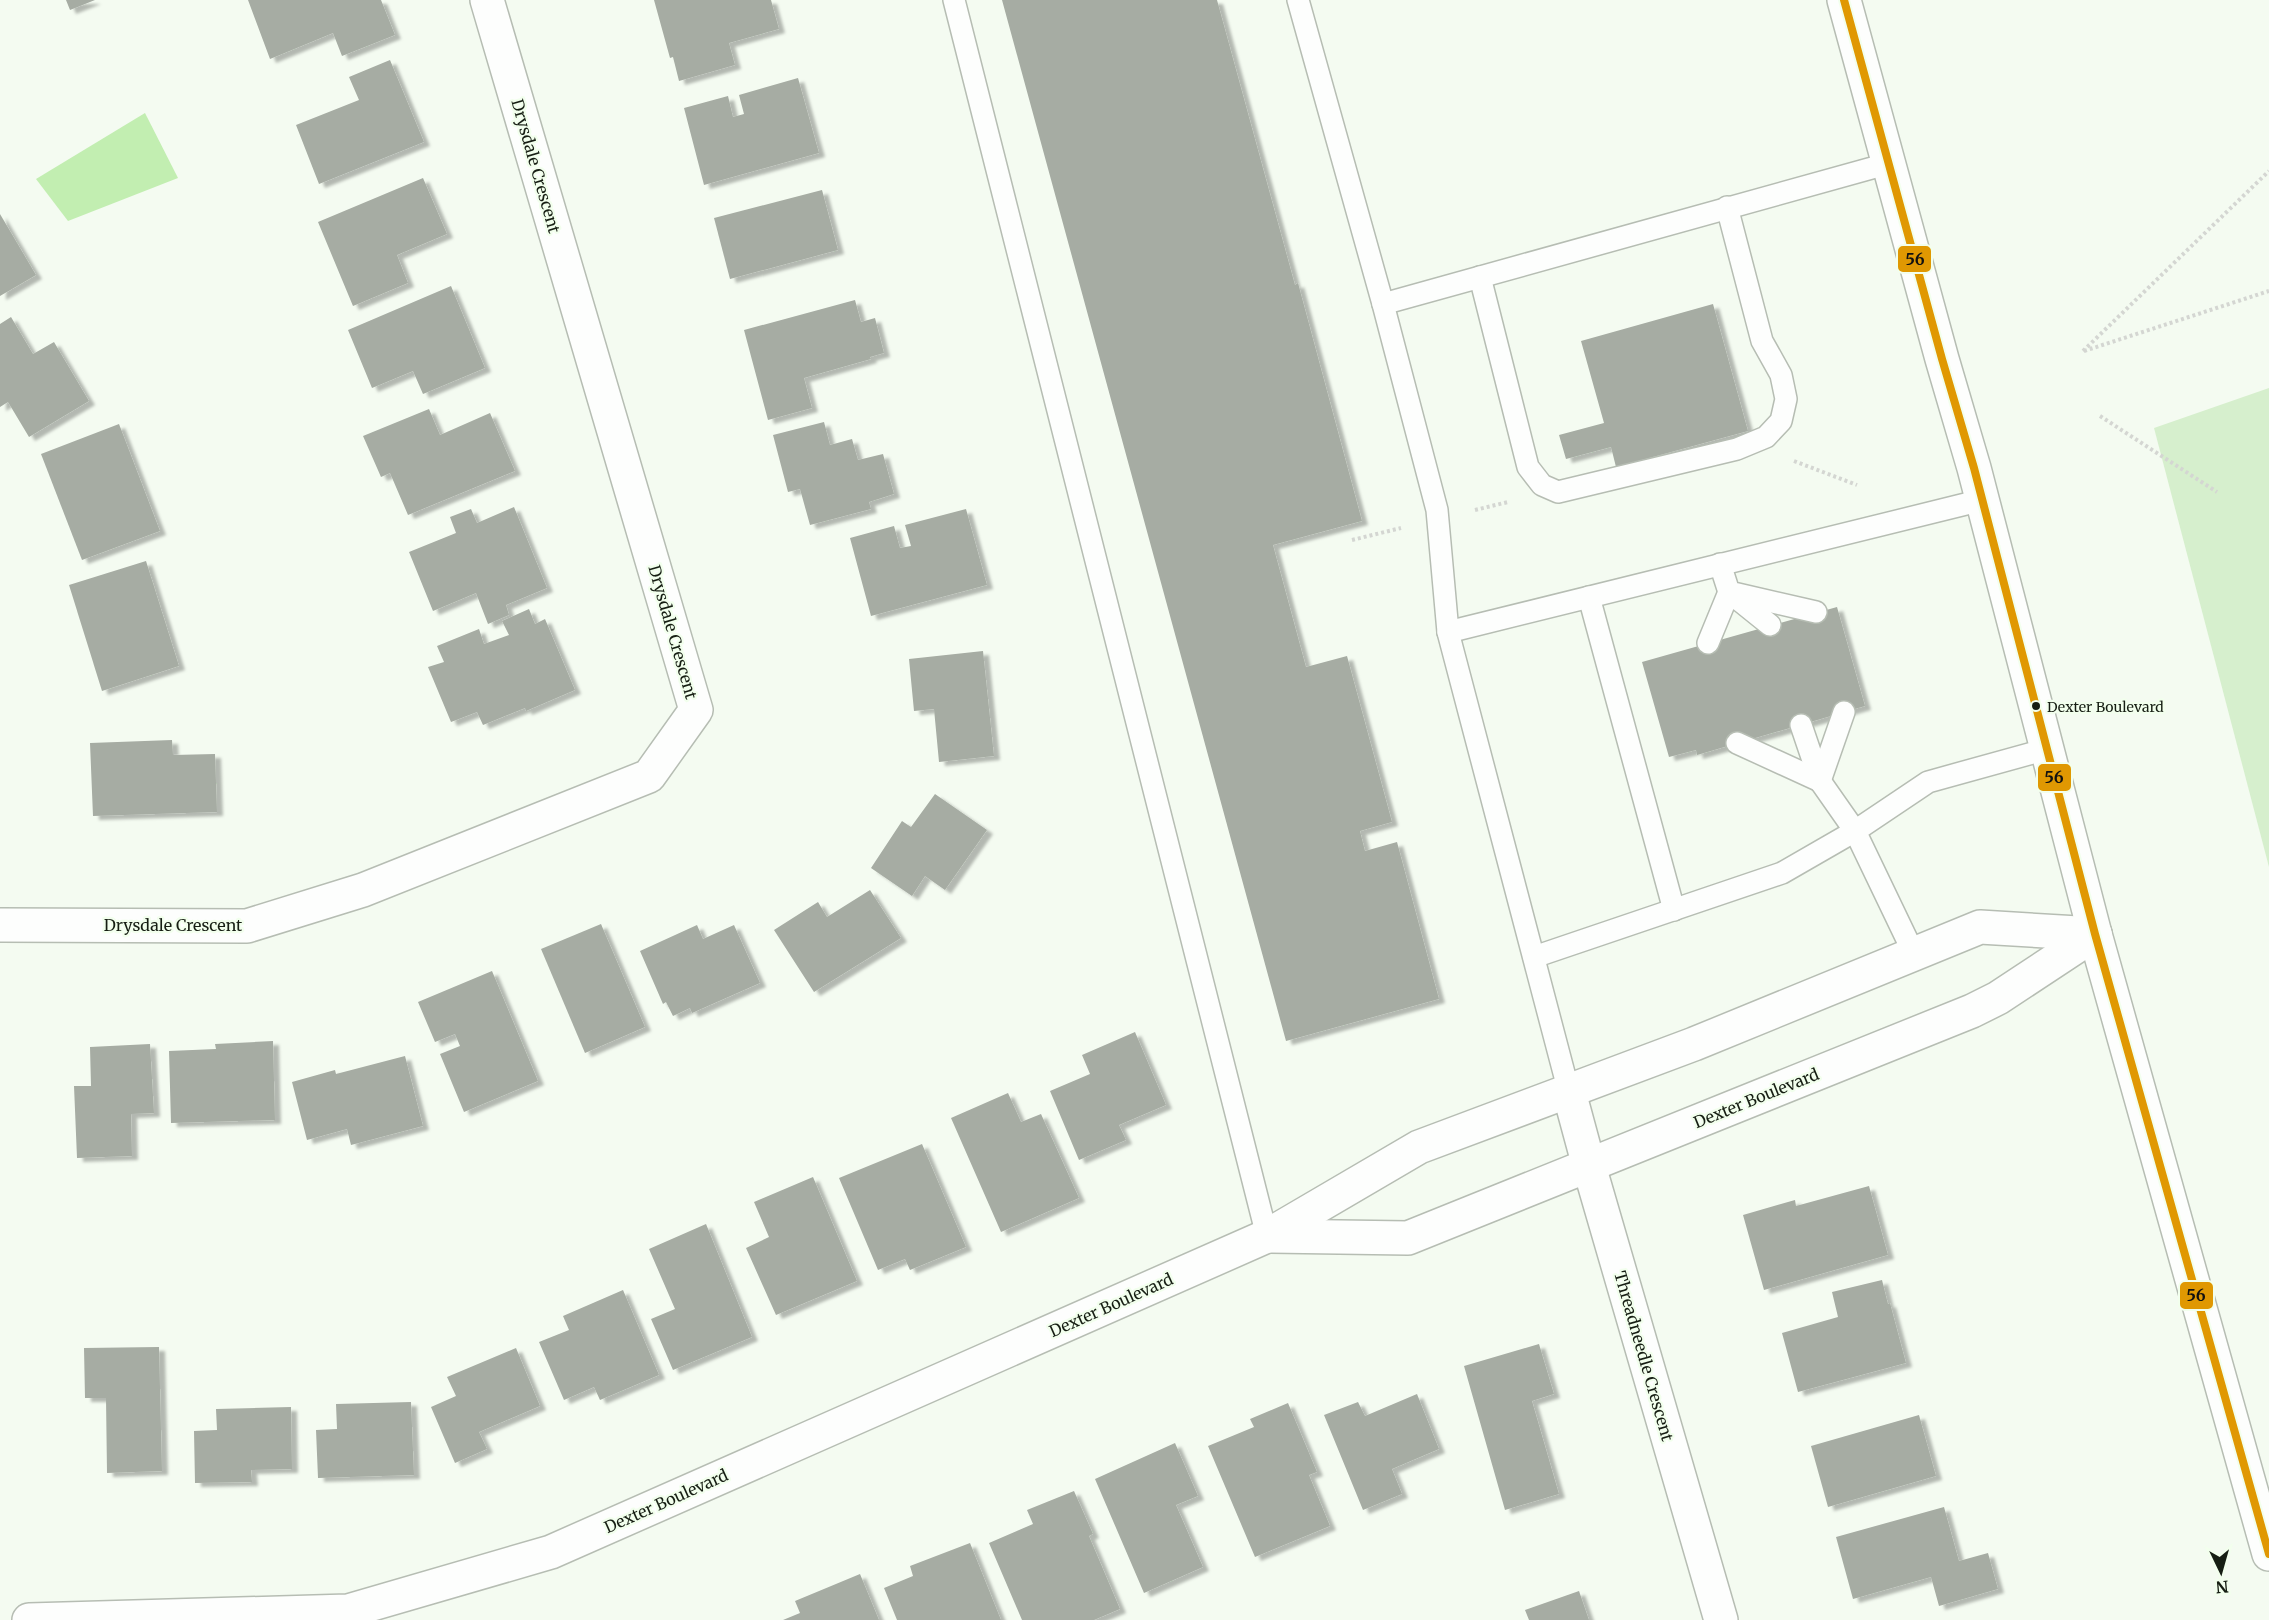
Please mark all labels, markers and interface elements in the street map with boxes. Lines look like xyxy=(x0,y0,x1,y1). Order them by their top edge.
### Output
street label: Drysdale Crescent xyxy=(507,97,565,236)
line badge: 56 xyxy=(1897,245,1932,273)
text: 56 xyxy=(1905,249,1925,269)
street label: Drysdale Crescent xyxy=(644,563,702,702)
place label: Dexter Boulevard xyxy=(2047,698,2164,716)
marker: Dexter Boulevard xyxy=(2030,700,2042,712)
line badge: 56 xyxy=(2037,763,2072,792)
text: 56 xyxy=(2044,767,2064,787)
street label: Drysdale Crescent xyxy=(104,915,243,935)
street label: Dexter Boulevard xyxy=(1690,1064,1822,1132)
street label: Dexter Boulevard xyxy=(1046,1269,1176,1341)
street label: Threadneedle Crescent xyxy=(1610,1269,1678,1444)
line badge: 56 xyxy=(2179,1281,2214,1310)
text: 56 xyxy=(2186,1285,2206,1305)
street label: Dexter Boulevard xyxy=(601,1465,731,1537)
north arrow xyxy=(2191,1542,2251,1602)
text: N xyxy=(2215,1576,2229,1597)

